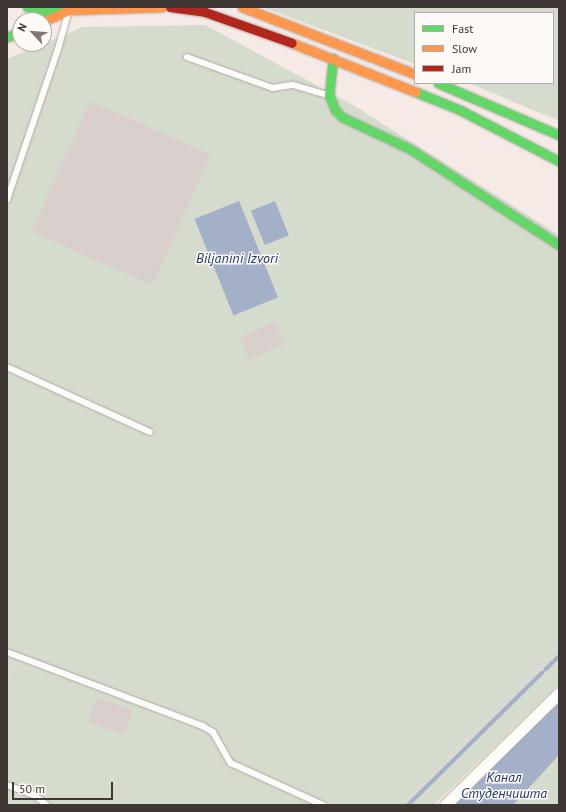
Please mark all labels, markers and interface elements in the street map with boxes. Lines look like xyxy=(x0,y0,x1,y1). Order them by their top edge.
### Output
north arrow xyxy=(12,12,52,52)
legend xyxy=(414,12,554,84)
text: N xyxy=(14,21,30,34)
text: Fast xyxy=(452,21,473,36)
text: Slow xyxy=(452,41,477,56)
text: Jam xyxy=(452,61,471,76)
water label: Biljanini Izvori xyxy=(196,250,278,266)
water label: Канал Студенчишта xyxy=(461,769,547,802)
scale bar xyxy=(14,774,115,800)
text: 50 m xyxy=(19,781,45,796)

